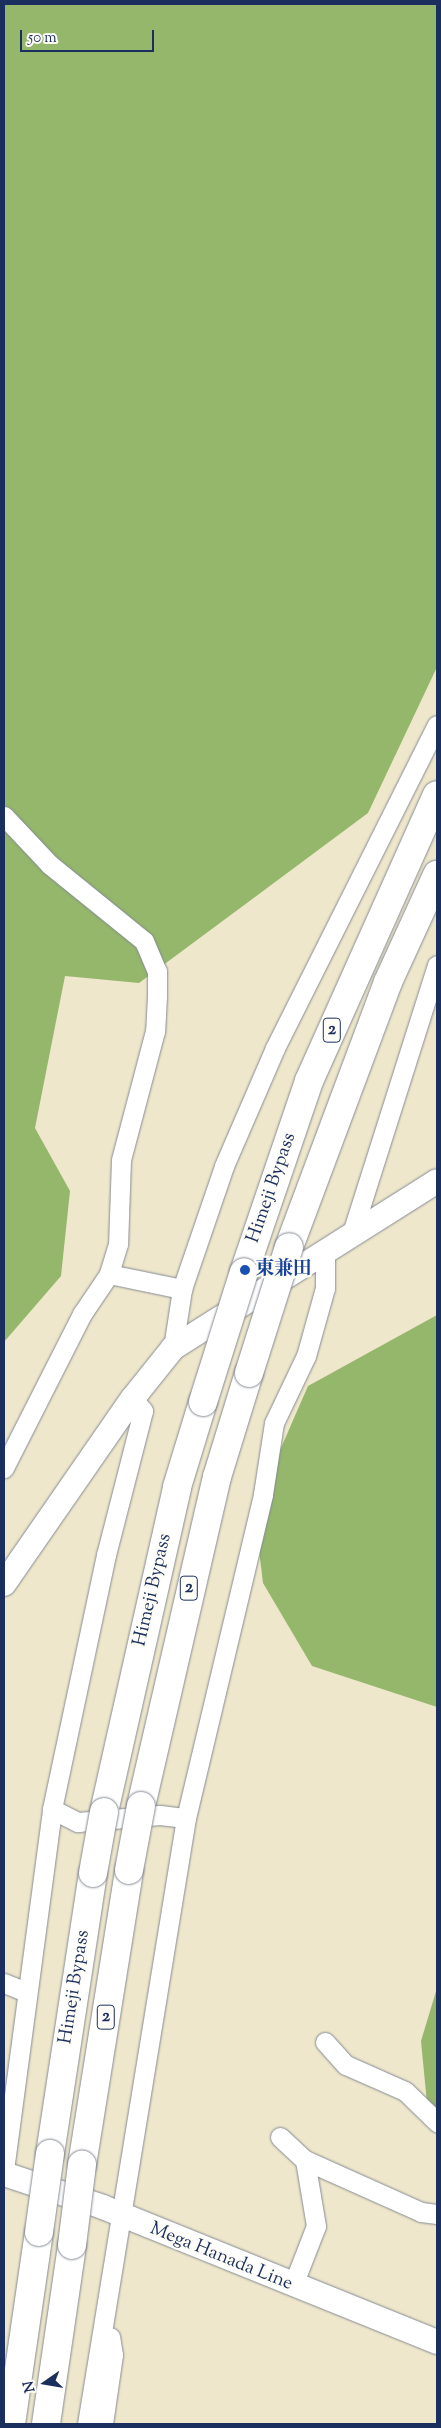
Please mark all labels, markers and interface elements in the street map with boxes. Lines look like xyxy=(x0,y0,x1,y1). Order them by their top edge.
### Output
scale bar xyxy=(22,20,156,52)
text: 50 m xyxy=(28,28,57,49)
road number: 2 xyxy=(322,1014,342,1046)
street label: Himeji Bypass xyxy=(242,1130,302,1246)
place label: 東兼田 xyxy=(255,1259,312,1281)
marker: 東兼田 xyxy=(239,1264,251,1276)
street label: Himeji Bypass xyxy=(129,1531,177,1649)
road number: 2 xyxy=(179,1572,199,1604)
street label: Himeji Bypass xyxy=(55,1928,95,2046)
road number: 2 xyxy=(96,2001,116,2032)
street label: Mega Hanada Line xyxy=(146,2218,296,2296)
north arrow xyxy=(20,2358,70,2408)
text: N xyxy=(19,2379,41,2394)

